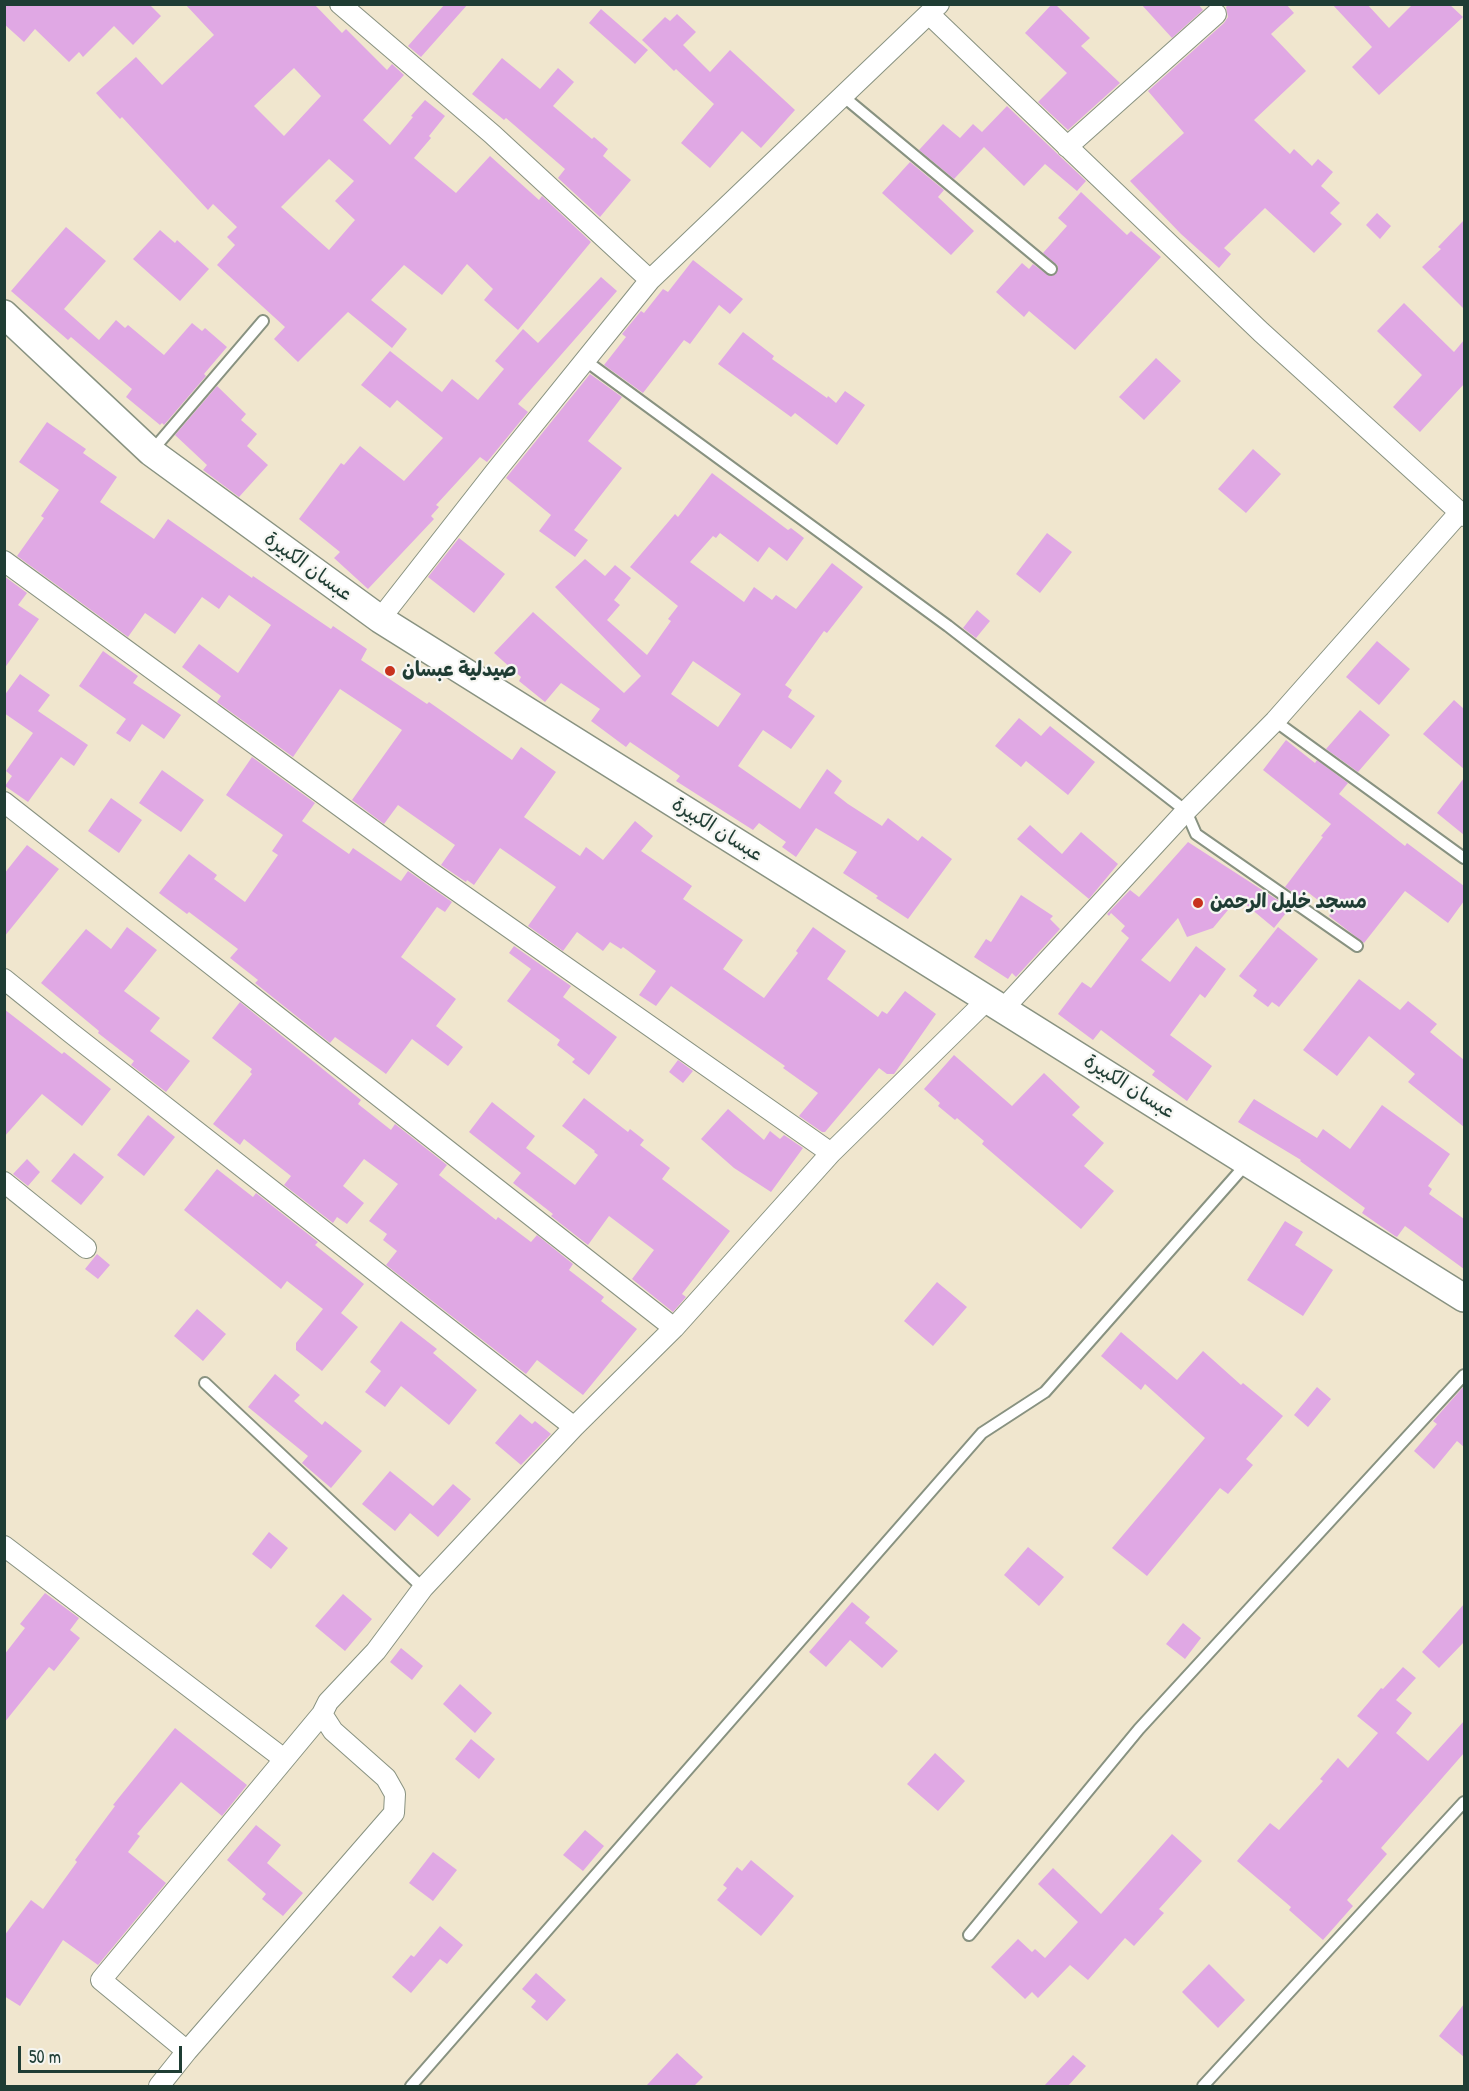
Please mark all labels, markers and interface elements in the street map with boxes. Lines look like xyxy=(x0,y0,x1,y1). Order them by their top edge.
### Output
street label: عبسان الكبيرة xyxy=(259,527,357,607)
place label: صيدلية عبسان xyxy=(402,659,517,683)
marker: صيدلية عبسان xyxy=(383,664,397,678)
street label: عبسان الكبيرة xyxy=(667,792,767,868)
place label: مسجد خليل الرحمن xyxy=(1210,891,1367,915)
marker: مسجد خليل الرحمن xyxy=(1191,896,1205,910)
street label: عبسان الكبيرة xyxy=(1079,1049,1179,1125)
scale bar xyxy=(21,2034,184,2072)
text: 50 m xyxy=(29,2044,61,2069)

